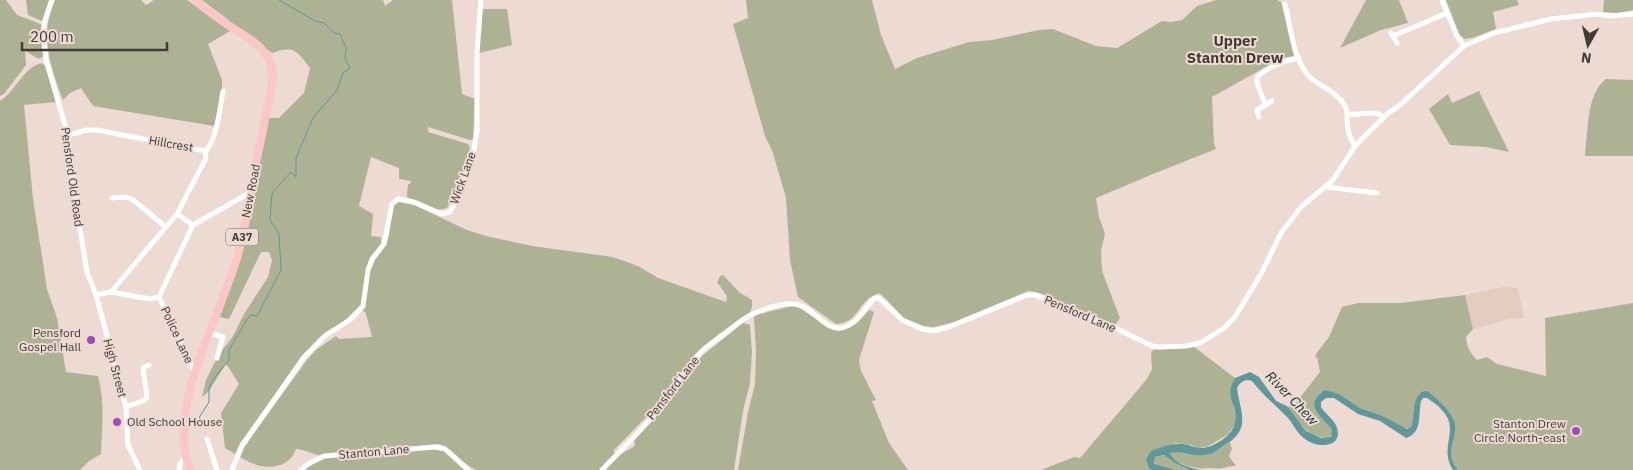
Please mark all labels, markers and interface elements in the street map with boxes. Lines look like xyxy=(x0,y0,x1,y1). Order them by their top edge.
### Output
scale bar xyxy=(22,20,168,52)
north arrow xyxy=(1563,20,1613,70)
text: 200 m xyxy=(30,27,74,46)
district label: Upper Stanton Drew xyxy=(1187,31,1284,67)
text: N xyxy=(1580,48,1592,67)
street label: Pensford Old Road xyxy=(58,126,87,228)
street label: Hillcrest xyxy=(148,132,195,155)
street label: Wick Lane xyxy=(446,149,479,206)
street label: New Road xyxy=(238,163,263,219)
road number: A37 xyxy=(226,228,258,246)
street label: Pensford Lane xyxy=(1042,292,1119,336)
street label: Police Lane xyxy=(158,304,197,366)
place label: Pensford Gospel Hall xyxy=(19,325,81,354)
marker: Pensford Gospel Hall xyxy=(85,334,97,346)
street label: High Street xyxy=(100,337,131,399)
street label: Pensford Lane xyxy=(643,353,702,423)
water label: River Chew xyxy=(1262,367,1323,429)
place label: Old School House xyxy=(127,414,223,429)
marker: Old School House xyxy=(111,416,123,428)
place label: Stanton Drew Circle North-east xyxy=(1474,416,1566,445)
marker: Stanton Drew Circle North-east xyxy=(1570,425,1582,437)
street label: Stanton Lane xyxy=(338,441,410,462)

